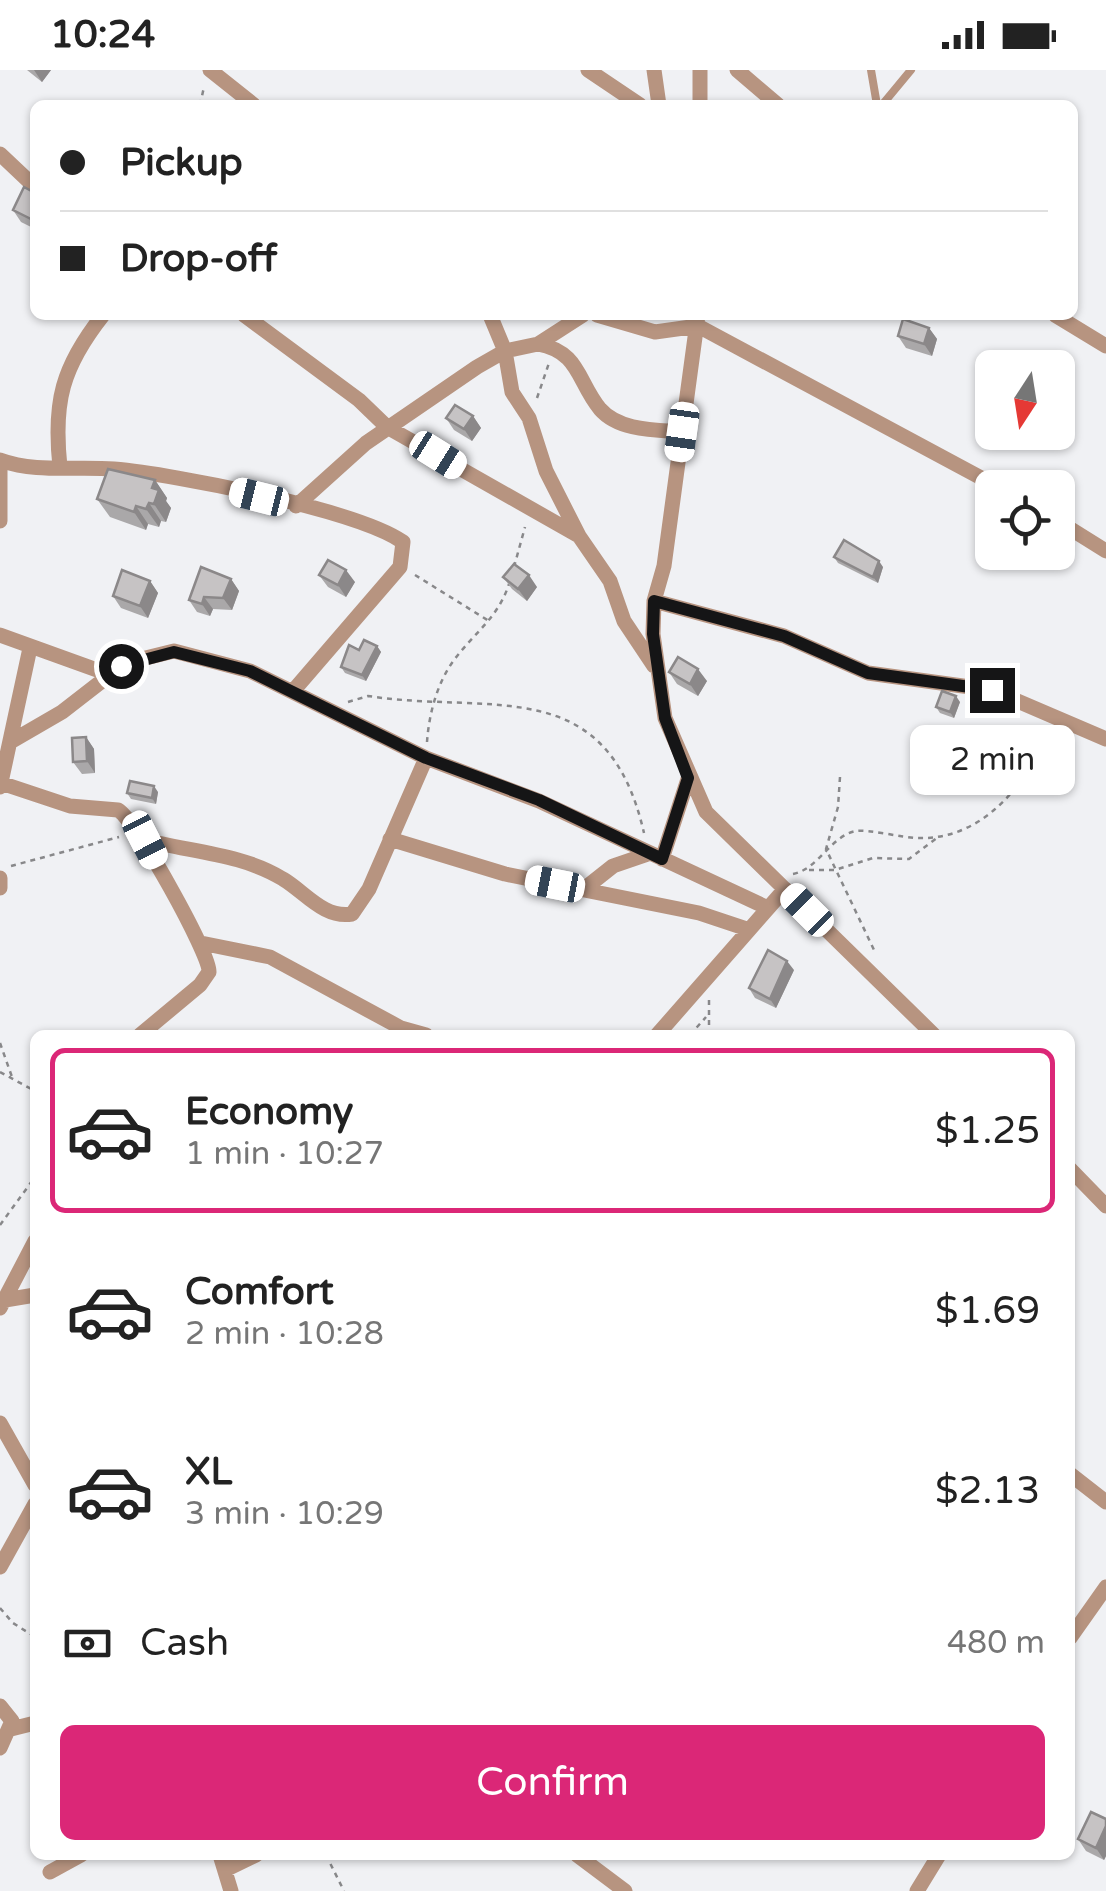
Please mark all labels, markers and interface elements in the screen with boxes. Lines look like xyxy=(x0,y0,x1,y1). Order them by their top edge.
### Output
text: 10:24 xyxy=(50,12,155,58)
text: Pickup xyxy=(120,140,243,186)
text: Drop-off xyxy=(120,236,277,282)
north arrow xyxy=(975,350,1075,450)
map controls xyxy=(975,350,1075,570)
car xyxy=(663,400,701,464)
car xyxy=(405,426,471,484)
button: locate xyxy=(975,470,1075,570)
car xyxy=(226,475,292,519)
route start xyxy=(99,644,144,689)
route end xyxy=(970,668,1015,713)
callout: 2 min xyxy=(910,725,1074,795)
text: 2 min xyxy=(950,741,1035,779)
car xyxy=(118,806,172,874)
car xyxy=(523,864,587,904)
car xyxy=(775,878,839,942)
icon: car xyxy=(65,1086,155,1176)
text: Economy xyxy=(185,1089,353,1135)
text: $1.25 xyxy=(935,1108,1040,1154)
text: 1 min · 10:27 xyxy=(185,1135,384,1173)
icon: car xyxy=(65,1266,155,1356)
text: Comfort xyxy=(185,1269,334,1315)
text: $1.69 xyxy=(935,1288,1040,1334)
text: 2 min · 10:28 xyxy=(185,1315,384,1353)
icon: car xyxy=(65,1446,155,1536)
text: XL xyxy=(185,1449,232,1495)
text: $2.13 xyxy=(935,1468,1040,1514)
text: 3 min · 10:29 xyxy=(185,1495,384,1533)
icon: cash xyxy=(60,1616,115,1671)
text: Cash xyxy=(140,1620,229,1666)
text: 480 m xyxy=(947,1624,1045,1662)
button: Confirm xyxy=(60,1725,1045,1840)

